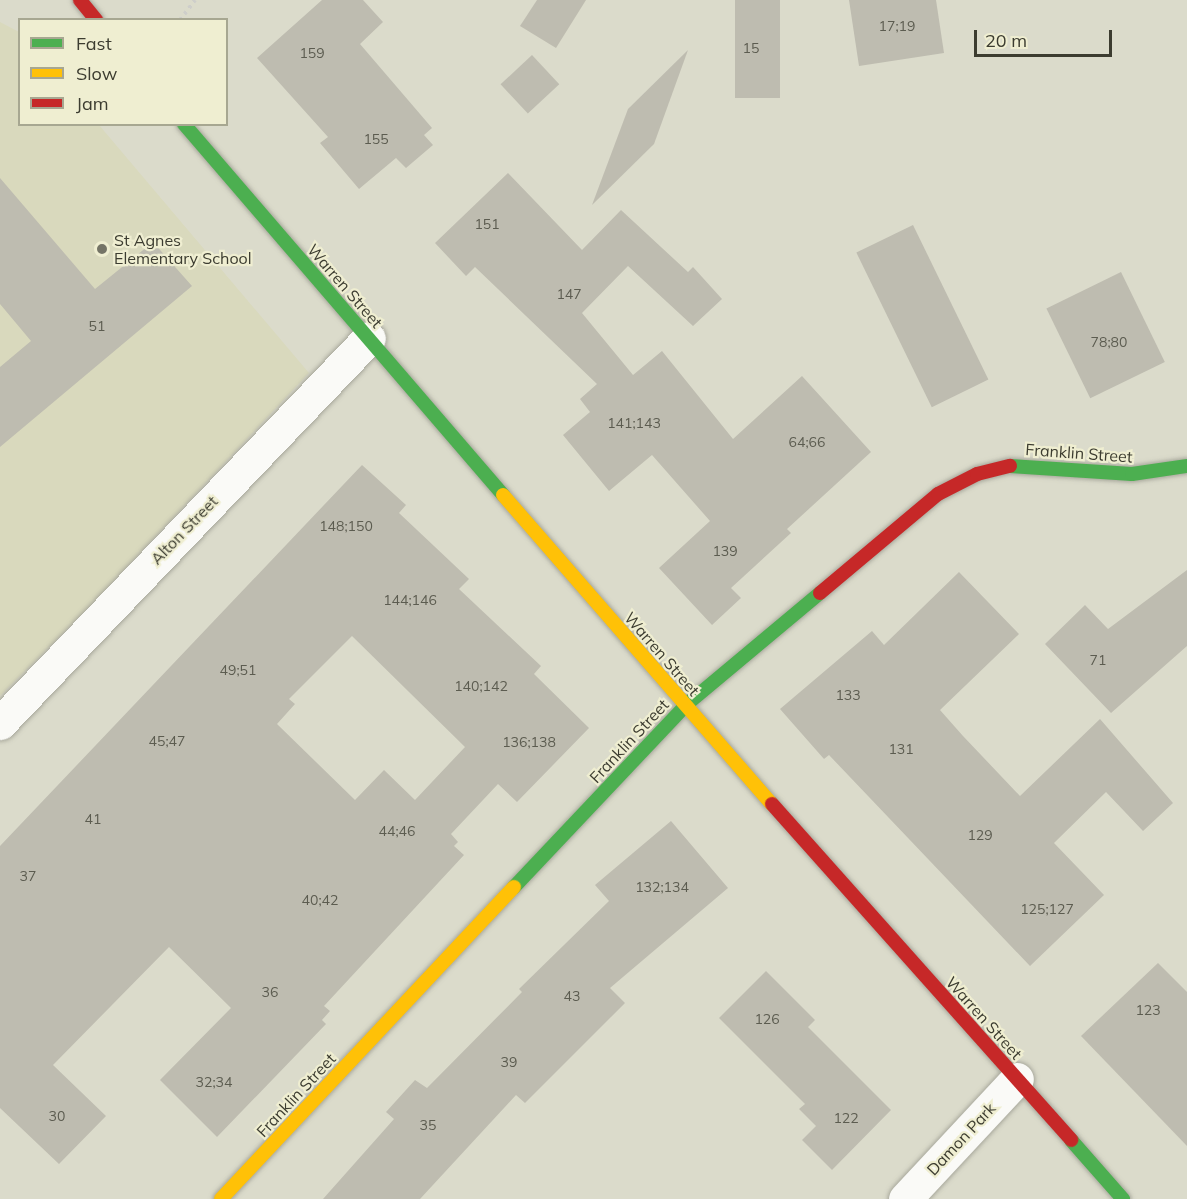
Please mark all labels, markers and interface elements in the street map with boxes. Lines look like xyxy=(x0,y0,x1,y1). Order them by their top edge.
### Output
legend xyxy=(18,18,228,126)
house number: 17;19 xyxy=(879,18,915,34)
scale bar xyxy=(977,18,1115,56)
text: 20 m xyxy=(985,29,1027,52)
text: Fast xyxy=(76,32,112,55)
house number: 15 xyxy=(743,40,759,56)
house number: 159 xyxy=(299,45,325,61)
text: Slow xyxy=(76,62,117,85)
text: Jam xyxy=(76,92,109,115)
house number: 155 xyxy=(363,131,389,147)
house number: 151 xyxy=(474,216,500,232)
place label: St Agnes Elementary School xyxy=(114,230,252,268)
street label: Warren Street xyxy=(303,240,387,332)
marker: St Agnes Elementary School xyxy=(95,242,109,256)
house number: 147 xyxy=(556,286,582,302)
house number: 51 xyxy=(89,318,105,334)
house number: 78;80 xyxy=(1091,334,1127,350)
house number: 141;143 xyxy=(607,415,661,431)
house number: 64;66 xyxy=(789,434,825,450)
street label: Franklin Street xyxy=(1025,440,1133,466)
street label: Alton Street xyxy=(147,492,221,568)
house number: 148;150 xyxy=(319,518,373,534)
house number: 139 xyxy=(712,543,738,559)
house number: 144;146 xyxy=(383,592,437,608)
street label: Warren Street xyxy=(620,608,704,700)
house number: 71 xyxy=(1090,652,1106,668)
house number: 49;51 xyxy=(220,662,256,678)
house number: 140;142 xyxy=(454,678,508,694)
house number: 133 xyxy=(835,687,861,703)
street label: Franklin Street xyxy=(585,695,673,787)
house number: 45;47 xyxy=(149,733,185,749)
house number: 136;138 xyxy=(502,734,556,750)
house number: 131 xyxy=(888,741,914,757)
house number: 41 xyxy=(85,811,101,827)
house number: 44;46 xyxy=(379,823,415,839)
house number: 129 xyxy=(967,827,993,843)
house number: 37 xyxy=(20,868,36,884)
house number: 132;134 xyxy=(635,879,689,895)
house number: 40;42 xyxy=(302,892,338,908)
house number: 125;127 xyxy=(1020,901,1074,917)
street label: Warren Street xyxy=(942,973,1026,1063)
house number: 36 xyxy=(262,984,278,1000)
house number: 43 xyxy=(564,988,580,1004)
house number: 123 xyxy=(1135,1002,1161,1018)
house number: 126 xyxy=(754,1011,780,1027)
street label: Franklin Street xyxy=(252,1049,340,1141)
house number: 39 xyxy=(501,1054,517,1070)
house number: 32;34 xyxy=(196,1074,232,1090)
street label: Damon Park xyxy=(923,1099,999,1179)
house number: 30 xyxy=(49,1108,65,1124)
house number: 122 xyxy=(833,1110,859,1126)
house number: 35 xyxy=(420,1117,436,1133)

